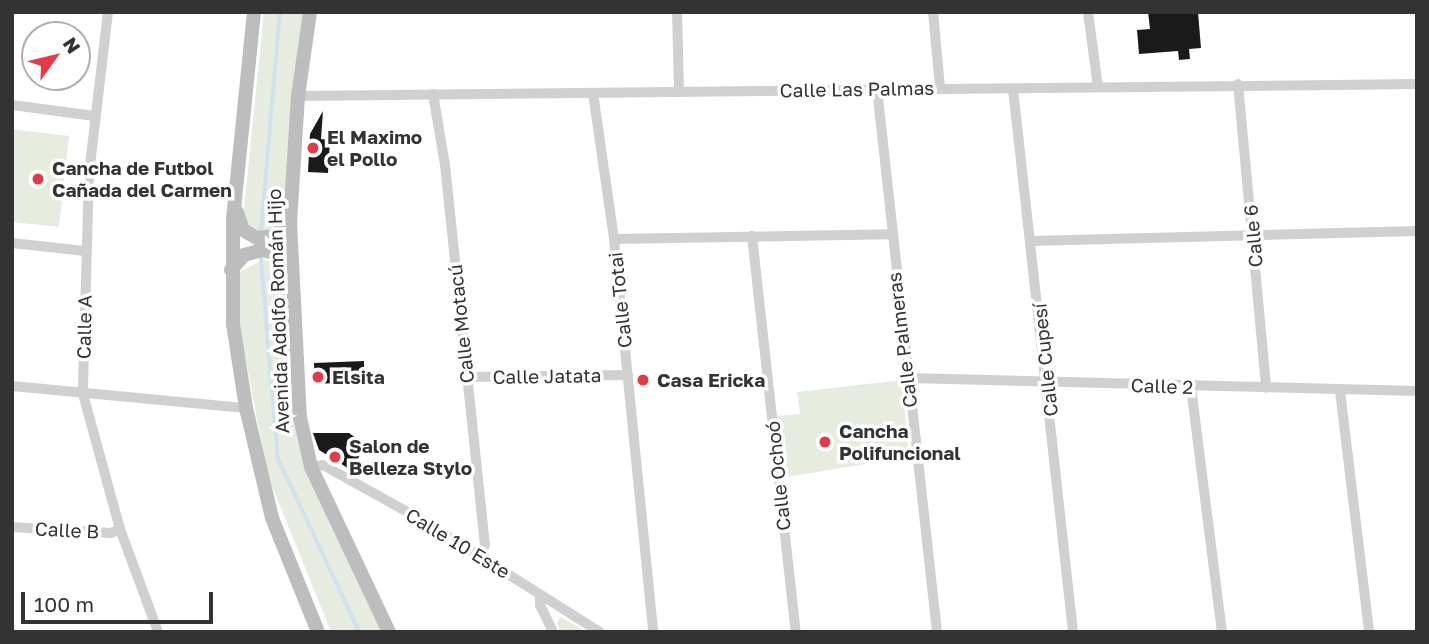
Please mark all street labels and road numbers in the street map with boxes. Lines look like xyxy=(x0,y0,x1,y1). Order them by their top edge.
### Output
street label: Calle Las Palmas xyxy=(779,76,935,102)
street label: Avenida Adolfo Román Hijo xyxy=(262,188,294,434)
street label: Calle 6 xyxy=(1239,204,1267,268)
street label: Calle Totai xyxy=(604,251,636,349)
street label: Calle Motacú xyxy=(443,263,479,385)
street label: Calle Palmeras xyxy=(882,271,922,409)
street label: Calle A xyxy=(72,295,96,359)
street label: Calle Cupesí xyxy=(1028,302,1062,418)
street label: Calle Jatata xyxy=(492,364,602,388)
street label: Calle 2 xyxy=(1130,374,1194,398)
street label: Calle Ochoó xyxy=(761,420,795,532)
street label: Calle 10 Este xyxy=(402,503,514,583)
street label: Calle B xyxy=(34,517,100,543)

